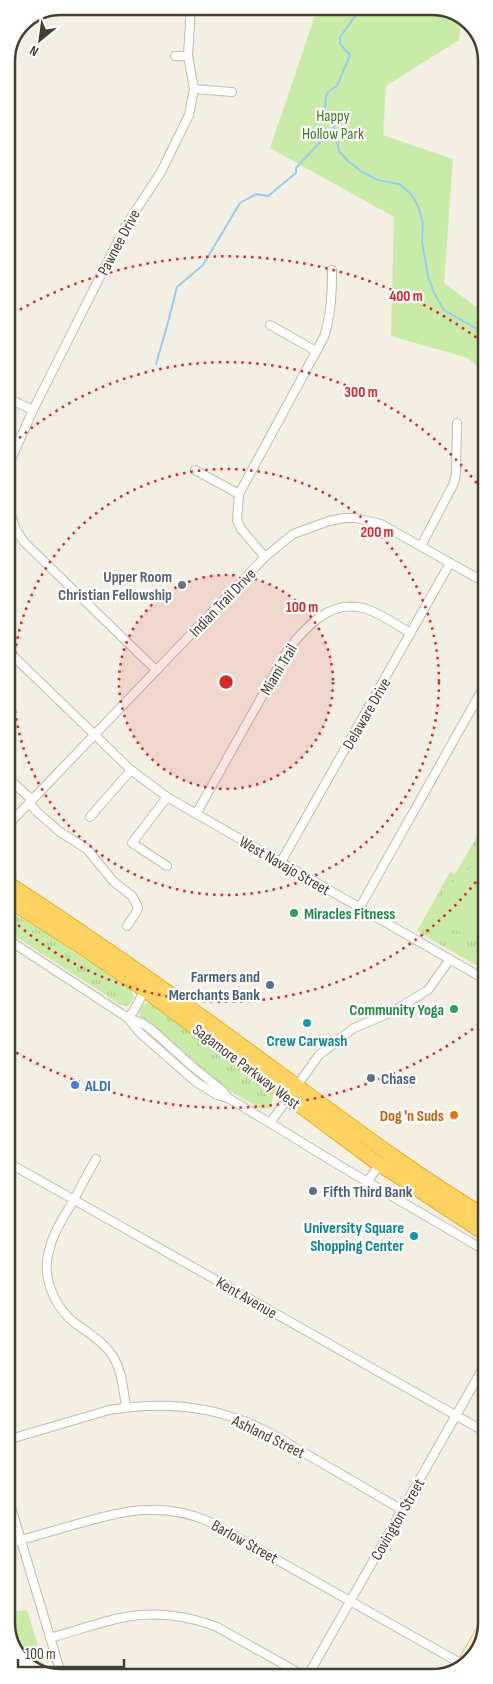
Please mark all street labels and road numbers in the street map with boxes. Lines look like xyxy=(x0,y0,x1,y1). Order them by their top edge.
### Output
street label: Pawnee Drive xyxy=(94,207,145,279)
street label: Indian Trail Drive xyxy=(186,565,260,641)
street label: Miami Trail xyxy=(257,641,302,699)
street label: Delaware Drive xyxy=(339,675,395,753)
street label: West Navajo Street xyxy=(235,833,333,900)
street label: Sagamore Parkway West xyxy=(189,1021,304,1114)
street label: Kent Avenue xyxy=(213,1273,280,1323)
street label: Ashland Street xyxy=(228,1411,308,1463)
street label: Covington Street xyxy=(367,1475,429,1564)
street label: Barlow Street xyxy=(208,1516,281,1568)

